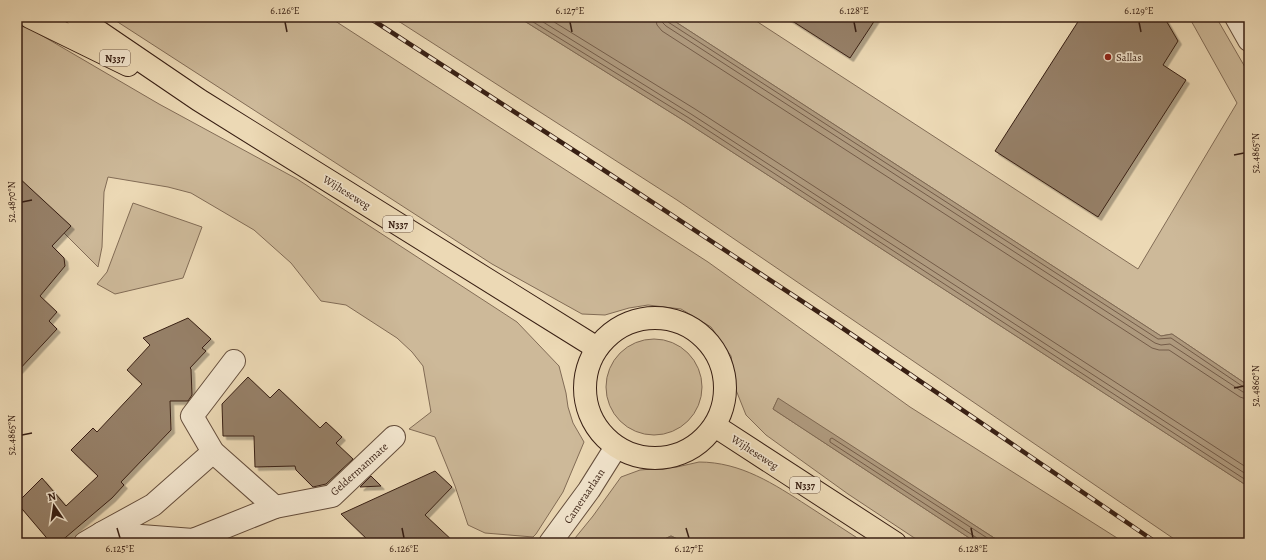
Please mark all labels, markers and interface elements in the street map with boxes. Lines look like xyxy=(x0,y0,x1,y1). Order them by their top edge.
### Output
text: 6.126°E xyxy=(270,4,300,17)
text: 6.127°E xyxy=(556,4,585,17)
text: 6.128°E xyxy=(839,4,869,17)
text: 6.129°E xyxy=(1124,4,1154,17)
road number: N337 xyxy=(100,50,130,66)
place label: Sallas xyxy=(1116,50,1142,65)
marker: Sallas xyxy=(1103,52,1113,62)
text: 52.4865°N xyxy=(1249,133,1262,173)
street label: Wijheseweg xyxy=(319,171,374,213)
text: 52.4870°N xyxy=(5,181,18,223)
road number: N337 xyxy=(383,216,413,232)
text: 52.4860°N xyxy=(1249,365,1262,407)
text: 52.4865°N xyxy=(5,415,18,455)
street label: Wijheseweg xyxy=(727,431,782,474)
street label: Geldermanmate xyxy=(327,439,391,499)
street label: Cameraarlaan xyxy=(560,466,608,527)
road number: N337 xyxy=(790,477,820,493)
north arrow xyxy=(34,486,74,526)
text: N xyxy=(46,489,57,505)
text: 6.125°E xyxy=(105,542,135,555)
text: 6.126°E xyxy=(389,542,419,555)
text: 6.127°E xyxy=(675,542,704,555)
text: 6.128°E xyxy=(958,542,988,555)

